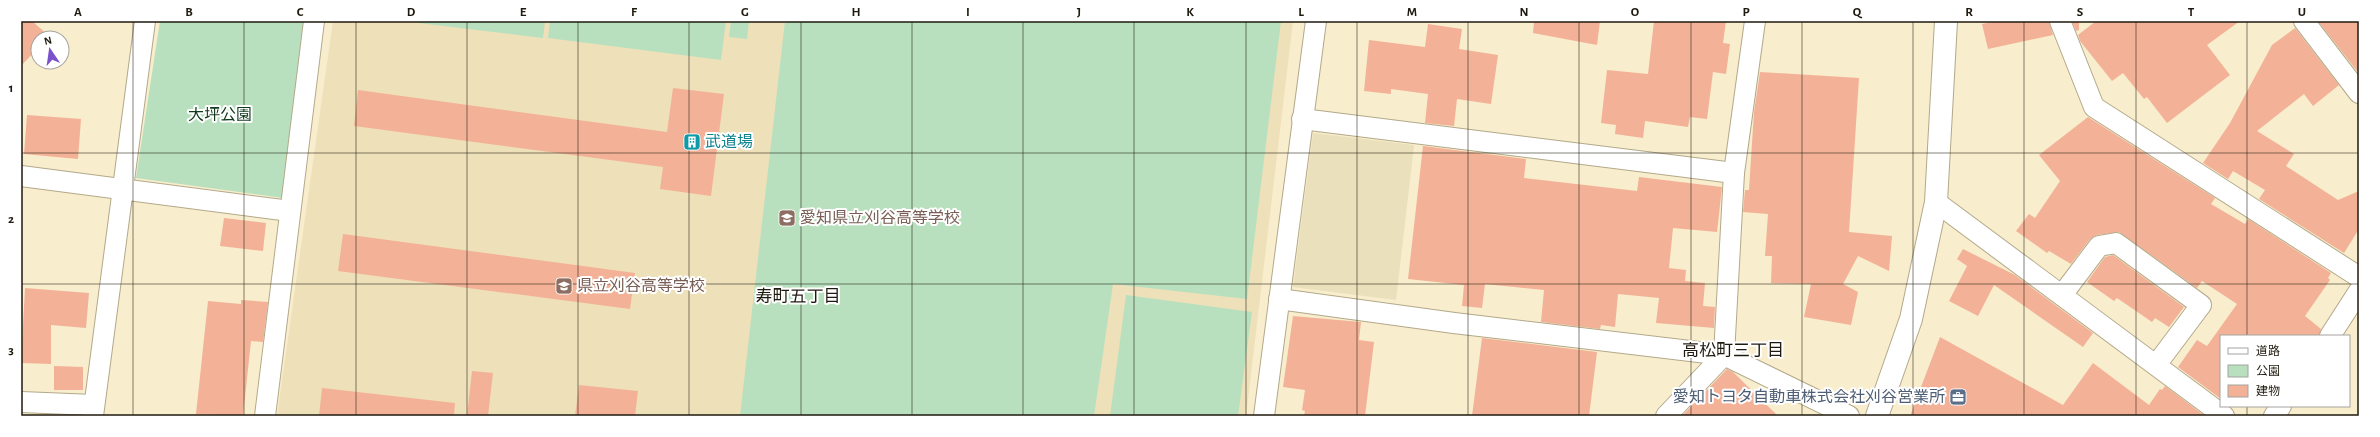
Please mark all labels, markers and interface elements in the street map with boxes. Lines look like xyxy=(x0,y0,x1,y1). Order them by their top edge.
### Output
text: A xyxy=(74,6,82,19)
text: B xyxy=(185,6,193,19)
text: C xyxy=(297,6,304,19)
text: D xyxy=(407,6,416,19)
text: E xyxy=(520,6,527,19)
text: F xyxy=(631,6,638,19)
text: G xyxy=(741,6,749,19)
text: H xyxy=(851,6,861,19)
text: I xyxy=(966,6,970,19)
text: J xyxy=(1077,6,1081,19)
text: K xyxy=(1186,6,1194,19)
text: L xyxy=(1298,6,1304,19)
text: M xyxy=(1407,6,1417,19)
text: N xyxy=(1519,6,1529,19)
text: O xyxy=(1631,6,1640,19)
text: P xyxy=(1742,6,1750,19)
text: Q xyxy=(1853,6,1863,19)
text: R xyxy=(1965,6,1973,19)
text: S xyxy=(2077,6,2084,19)
text: T xyxy=(2188,6,2195,19)
text: U xyxy=(2298,6,2306,19)
north arrow xyxy=(30,30,70,70)
text: N xyxy=(43,35,53,47)
text: 1 xyxy=(9,82,13,95)
park label: 大坪公園 xyxy=(188,106,252,123)
building icon: 武道場 xyxy=(682,132,702,152)
place label: 武道場 xyxy=(705,133,753,150)
school or university icon: 愛知県立刈谷高等学校 xyxy=(777,208,797,228)
place label: 愛知県立刈谷高等学校 xyxy=(800,209,960,226)
text: 2 xyxy=(8,213,14,226)
school or university icon: 県立刈谷高等学校 xyxy=(554,276,574,296)
place label: 県立刈谷高等学校 xyxy=(577,277,705,294)
district label: 寿町五丁目 xyxy=(756,287,841,305)
legend xyxy=(2220,335,2350,407)
district label: 高松町三丁目 xyxy=(1682,342,1784,359)
text: 3 xyxy=(8,344,14,357)
text: 道路 xyxy=(2256,344,2280,357)
text: 公園 xyxy=(2256,365,2280,377)
text: 建物 xyxy=(2256,384,2280,397)
office icon: 愛知トヨタ自動車株式会社刈谷営業所 xyxy=(1948,387,1968,407)
place label: 愛知トヨタ自動車株式会社刈谷営業所 xyxy=(1673,388,1945,405)

